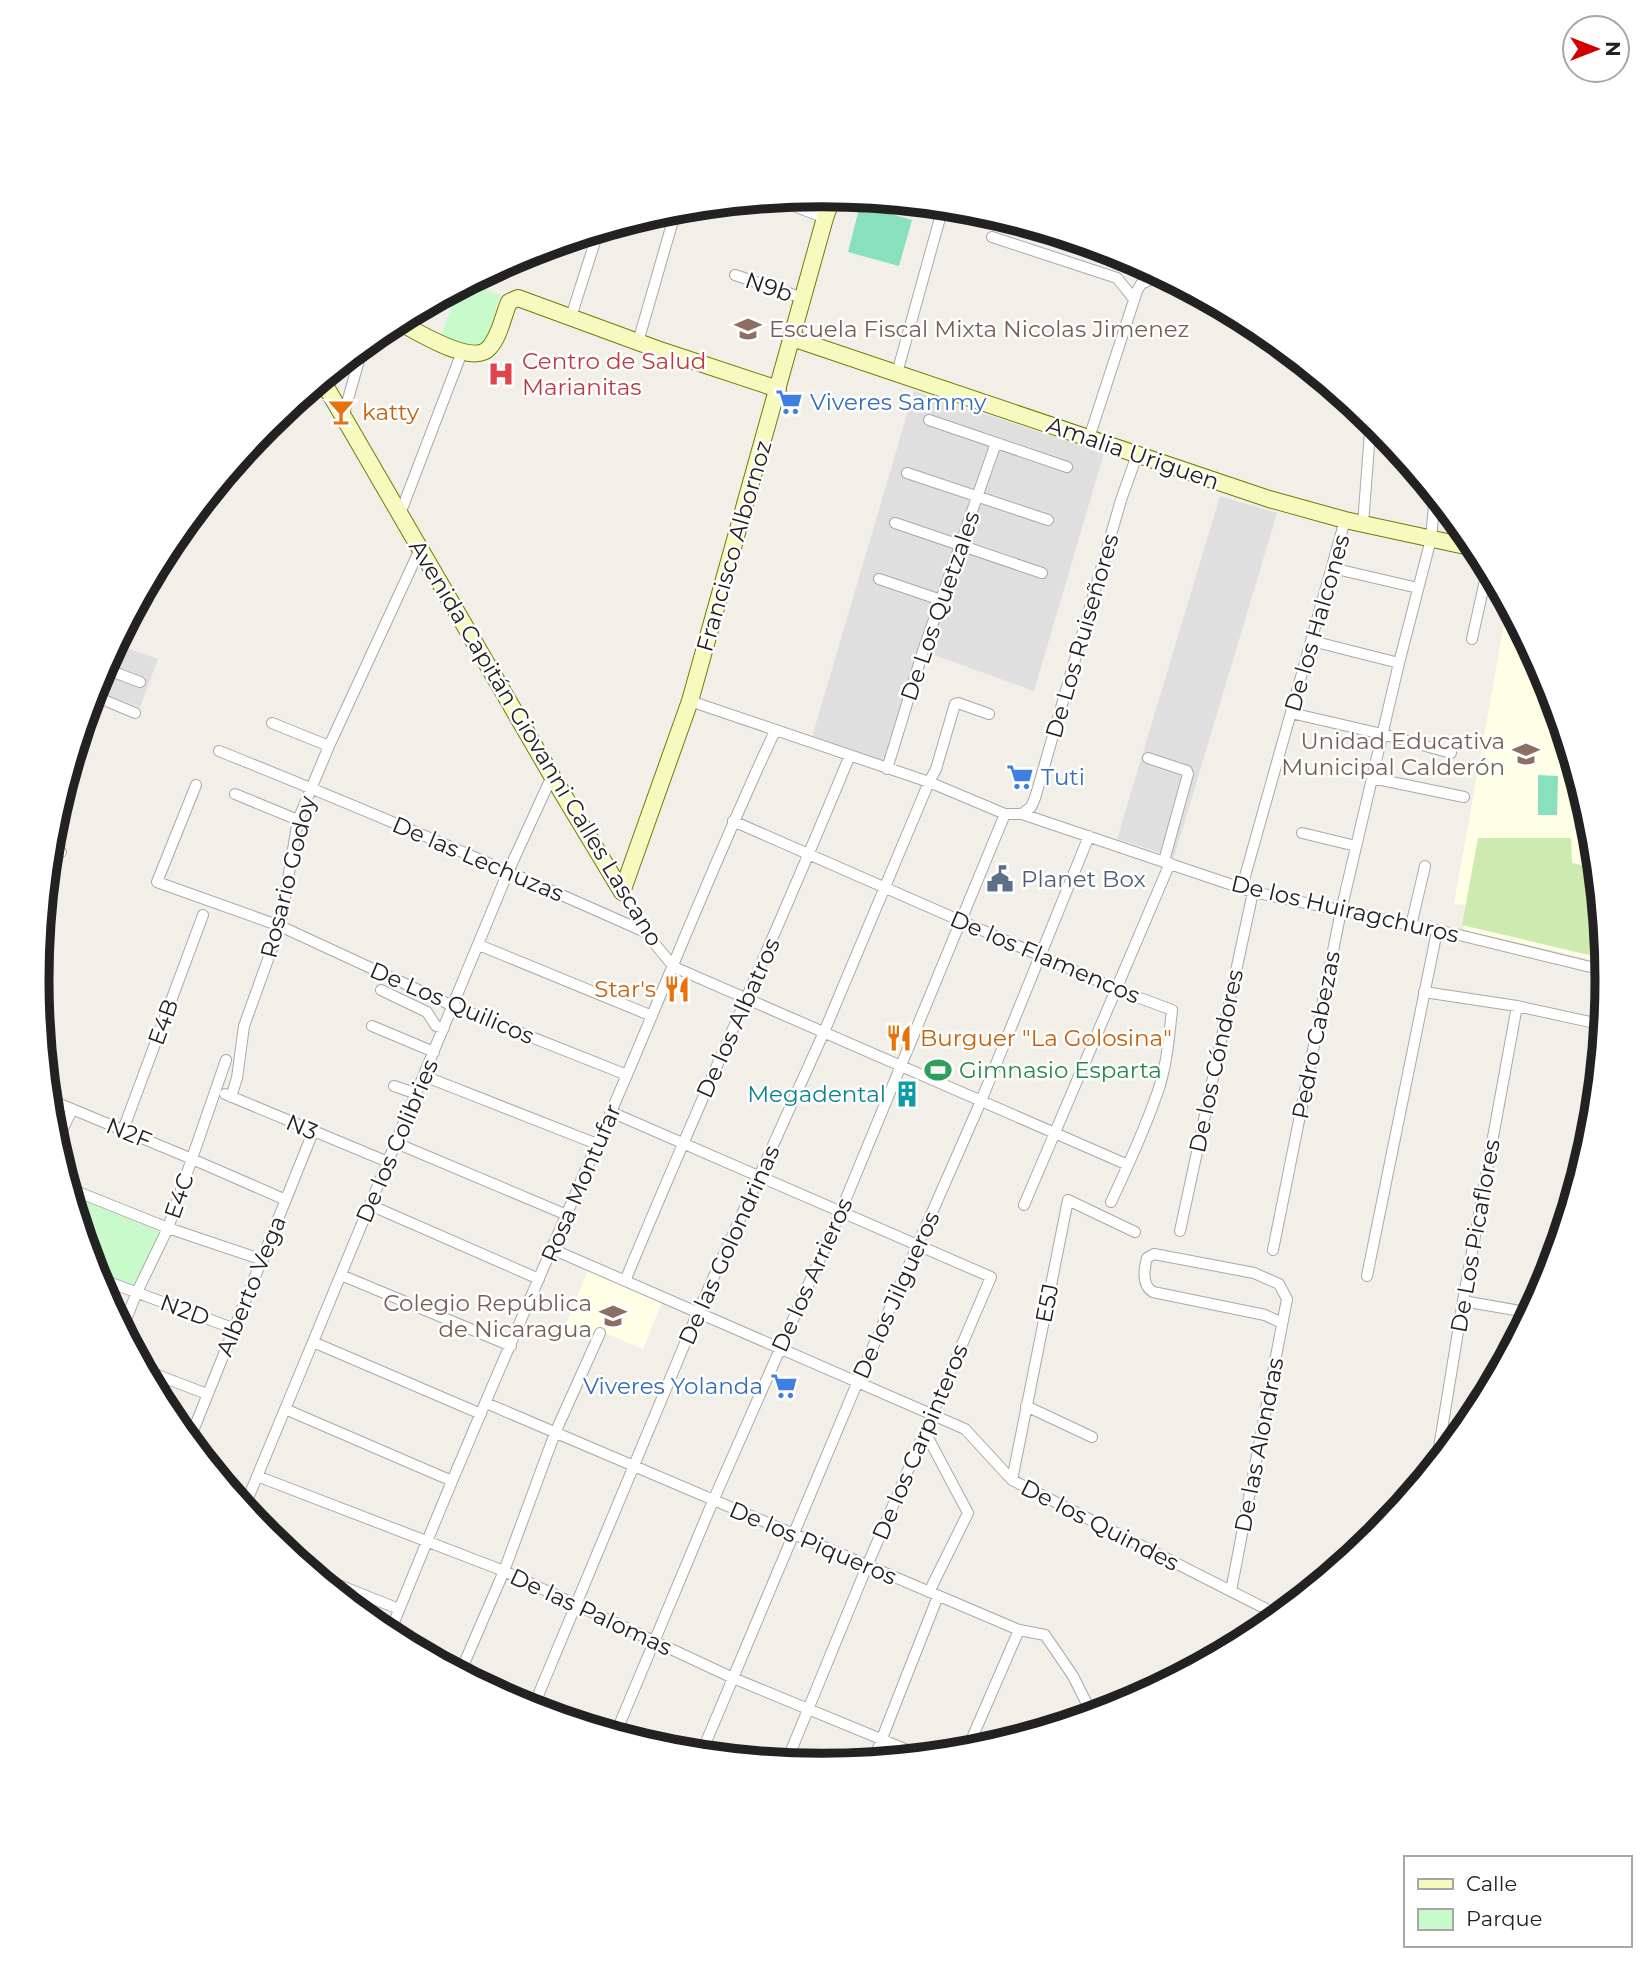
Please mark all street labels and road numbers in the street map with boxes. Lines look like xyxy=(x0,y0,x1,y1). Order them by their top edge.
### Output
street label: N9b xyxy=(742,266,796,308)
street label: Amalia Uriguen xyxy=(1043,410,1223,496)
street label: Francisco Albornoz xyxy=(690,437,778,655)
street label: De Los Quetzales xyxy=(894,508,986,704)
street label: De Los Ruiseñores xyxy=(1039,531,1125,741)
street label: De los Halcones xyxy=(1278,531,1356,715)
street label: Avenida Capitán Giovanni Calles Lascano xyxy=(403,535,669,951)
street label: Rosario Godoy xyxy=(254,793,322,961)
street label: De las Lechuzas xyxy=(388,810,568,908)
street label: De los Huiragchuros xyxy=(1228,869,1462,949)
street label: De los Flamencos xyxy=(946,904,1144,1010)
street label: De los Albatros xyxy=(690,934,786,1102)
street label: Pedro Cabezas xyxy=(1286,949,1346,1121)
street label: De Los Quilicos xyxy=(366,956,538,1050)
street label: De los Cóndores xyxy=(1183,967,1249,1155)
street label: E4B xyxy=(142,995,184,1049)
street label: De los Colibries xyxy=(350,1055,444,1227)
street label: Rosa Montufar xyxy=(535,1100,627,1266)
street label: N3 xyxy=(282,1108,322,1146)
street label: N2F xyxy=(102,1111,156,1155)
street label: De Los Picaflores xyxy=(1444,1137,1506,1335)
street label: De las Golondrinas xyxy=(672,1141,786,1349)
street label: E4C xyxy=(158,1170,200,1222)
street label: De los Arrieros xyxy=(765,1193,859,1357)
street label: De los Jilgueros xyxy=(847,1207,945,1383)
street label: Alberto Vega xyxy=(210,1212,292,1360)
street label: E5J xyxy=(1029,1281,1065,1325)
street label: N2D xyxy=(156,1288,214,1332)
street label: De los Carpinteros xyxy=(866,1340,974,1544)
street label: De las Alondras xyxy=(1228,1355,1290,1535)
street label: De los Quindes xyxy=(1016,1473,1184,1577)
street label: De los Piqueros xyxy=(725,1495,901,1591)
street label: De las Palomas xyxy=(506,1562,676,1662)

